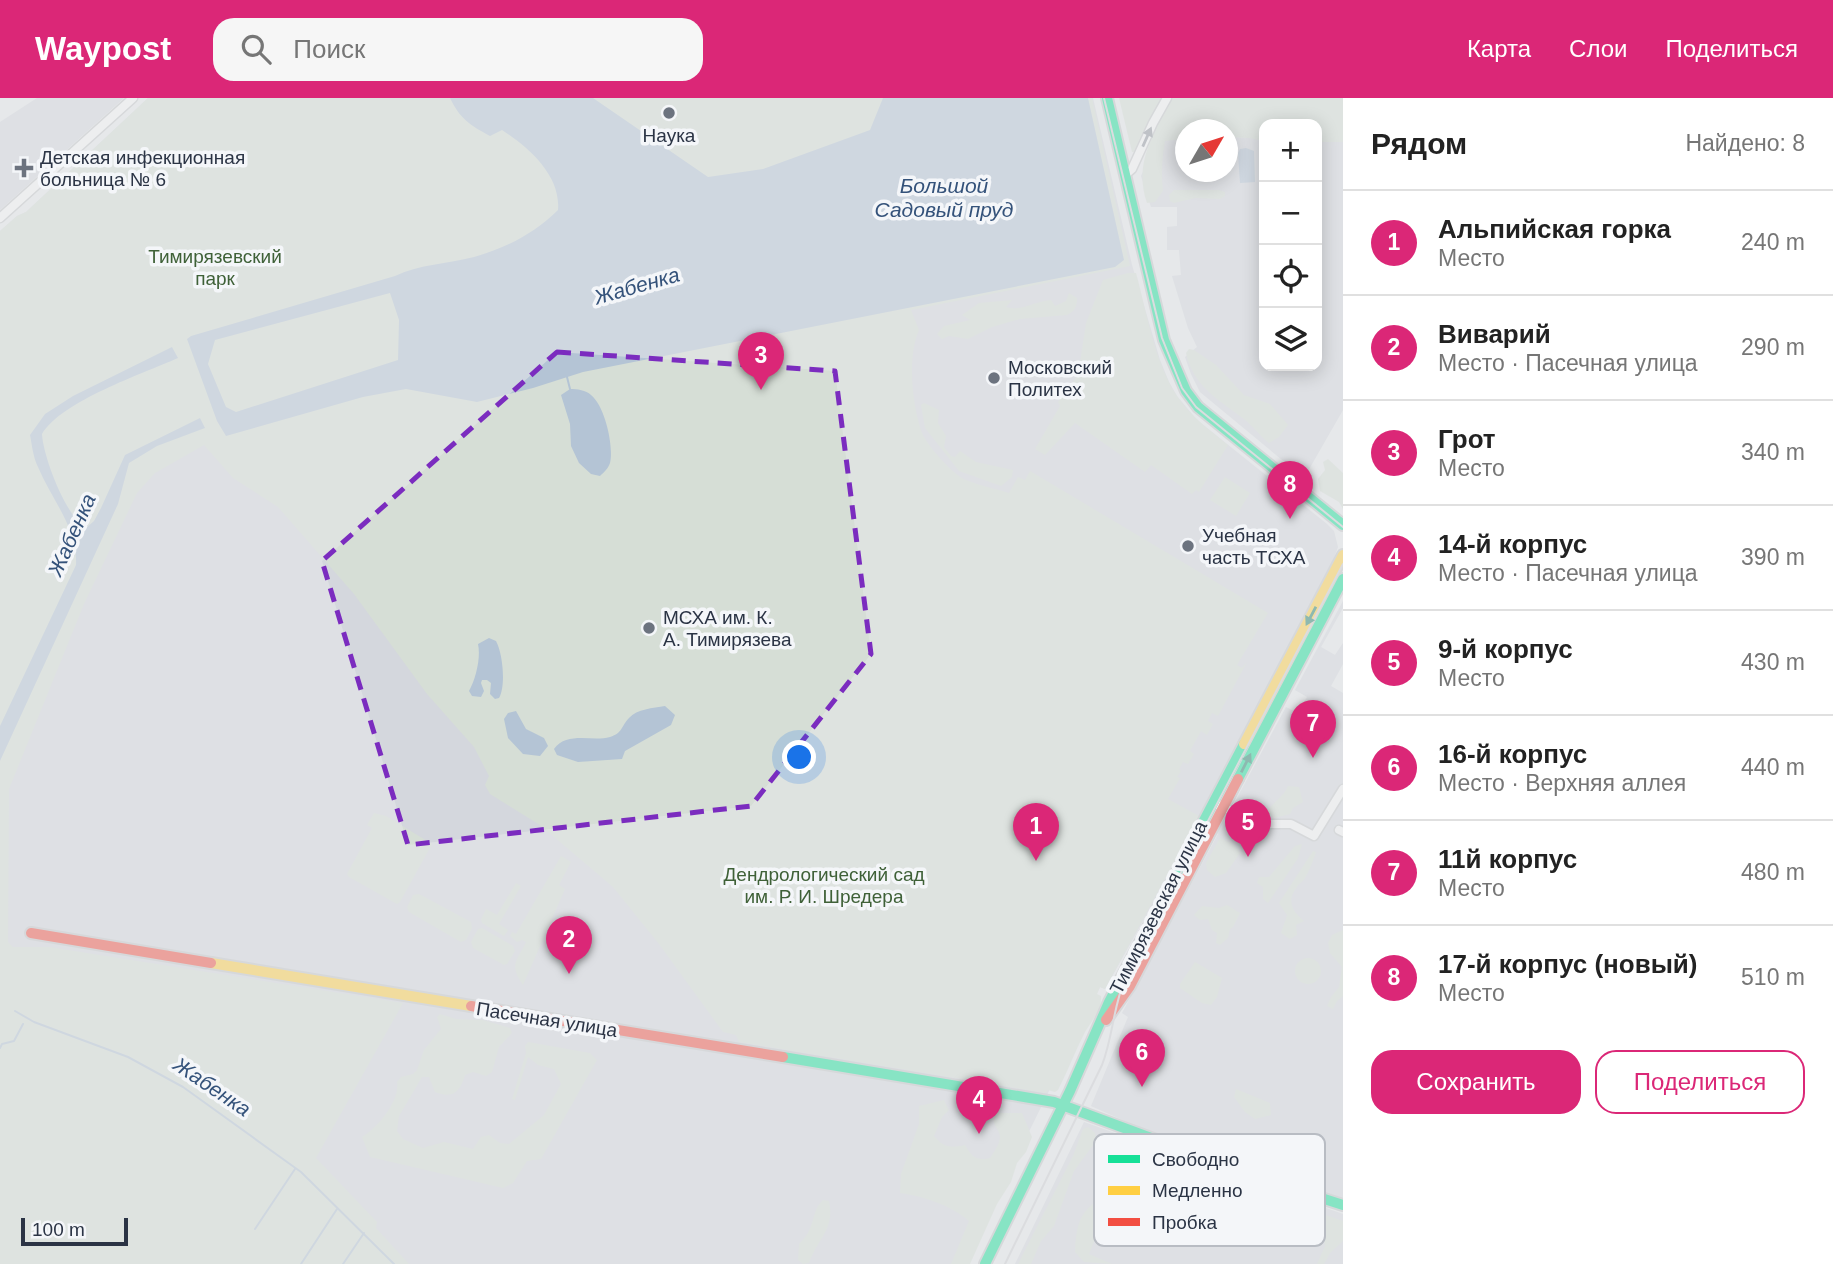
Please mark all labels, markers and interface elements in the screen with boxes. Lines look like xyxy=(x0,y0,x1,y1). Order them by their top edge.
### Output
search box xyxy=(213,18,703,81)
text: Waypost xyxy=(35,30,171,67)
icon: search xyxy=(237,30,275,68)
text: Поиск xyxy=(293,34,365,64)
text: Карта xyxy=(1467,35,1531,62)
text: Слои xyxy=(1569,35,1627,62)
text: Поделиться xyxy=(1665,35,1798,62)
marker: Наука xyxy=(661,105,677,121)
north arrow xyxy=(1175,119,1238,182)
map controls xyxy=(1259,119,1322,371)
button: + xyxy=(1259,119,1322,182)
place label: Наука xyxy=(643,125,696,146)
one-way arrow xyxy=(1141,127,1153,147)
text: Рядом xyxy=(1371,127,1467,160)
text: Найдено: 8 xyxy=(1685,130,1805,156)
place label: Детская инфекционная больница № 6 xyxy=(40,147,245,190)
marker: Детская инфекционная больница № 6 xyxy=(14,158,34,178)
water label: Большой Садовый пруд xyxy=(875,174,1013,221)
button: − xyxy=(1259,182,1322,245)
text: Альпийская горка xyxy=(1438,214,1671,244)
text: 1 xyxy=(1388,229,1400,255)
text: 240 m xyxy=(1741,229,1805,255)
button: locate xyxy=(1259,245,1322,308)
text: Место xyxy=(1438,245,1505,271)
park label: Тимирязевский парк xyxy=(148,246,282,289)
water label: Жабенка xyxy=(591,262,682,309)
button: layers xyxy=(1259,308,1322,371)
text: Виварий xyxy=(1438,319,1551,349)
pin: 3 xyxy=(738,332,784,390)
text: 2 xyxy=(1388,334,1400,360)
text: 290 m xyxy=(1741,334,1805,360)
text: Место · Пасечная улица xyxy=(1438,350,1698,376)
place label: Московский Политех xyxy=(1008,357,1112,400)
marker: Московский Политех xyxy=(986,370,1002,386)
text: Грот xyxy=(1438,424,1496,454)
text: 3 xyxy=(1388,439,1400,465)
text: 340 m xyxy=(1741,439,1805,465)
text: Место xyxy=(1438,455,1505,481)
pin: 8 xyxy=(1267,461,1313,519)
water label: Жабенка xyxy=(43,490,100,580)
place label: Учебная часть ТСХА xyxy=(1202,525,1306,568)
text: 14-й корпус xyxy=(1438,529,1587,559)
marker: Учебная часть ТСХА xyxy=(1180,538,1196,554)
text: 4 xyxy=(1388,544,1400,570)
text: 390 m xyxy=(1741,544,1805,570)
text: Место · Пасечная улица xyxy=(1438,560,1698,586)
one-way arrow xyxy=(1305,606,1317,626)
place label: МСХА им. К. А. Тимирязева xyxy=(663,607,792,650)
marker: МСХА им. К. А. Тимирязева xyxy=(641,620,657,636)
text: 9-й корпус xyxy=(1438,634,1573,664)
text: 5 xyxy=(1388,649,1400,675)
text: 430 m xyxy=(1741,649,1805,675)
text: Место xyxy=(1438,665,1505,691)
pin: 7 xyxy=(1290,700,1336,758)
text: 16-й корпус xyxy=(1438,739,1587,769)
your location xyxy=(782,740,816,774)
one-way arrow xyxy=(1240,753,1252,773)
text: 6 xyxy=(1388,754,1400,780)
text: 440 m xyxy=(1741,754,1805,780)
text: Место · Верхняя аллея xyxy=(1438,770,1686,796)
pin: 5 xyxy=(1225,799,1271,857)
pin: 1 xyxy=(1013,803,1059,861)
street label: Тимирязевская улица xyxy=(1106,817,1211,997)
text: 11й корпус xyxy=(1438,844,1577,874)
text: 7 xyxy=(1388,859,1400,885)
text: 480 m xyxy=(1741,859,1805,885)
park label: Дендрологический сад им. Р. И. Шредера xyxy=(723,864,925,907)
text: Место xyxy=(1438,875,1505,901)
pin: 2 xyxy=(546,916,592,974)
text: 17-й корпус (новый) xyxy=(1438,949,1698,979)
text: 8 xyxy=(1388,964,1400,990)
text: 510 m xyxy=(1741,964,1805,990)
text: Место xyxy=(1438,980,1505,1006)
street label: Пасечная улица xyxy=(475,998,619,1041)
pin: 6 xyxy=(1119,1029,1165,1087)
button: Сохранить xyxy=(1371,1050,1581,1114)
button: Поделиться xyxy=(1595,1050,1805,1114)
water label: Жабенка xyxy=(169,1052,255,1121)
pin: 4 xyxy=(956,1076,1002,1134)
legend xyxy=(1094,1134,1325,1246)
text: Свободно xyxy=(1152,1149,1239,1170)
text: Медленно xyxy=(1152,1180,1242,1201)
text: Пробка xyxy=(1152,1212,1217,1233)
scale bar xyxy=(21,1215,128,1247)
text: 100 m xyxy=(32,1219,85,1240)

